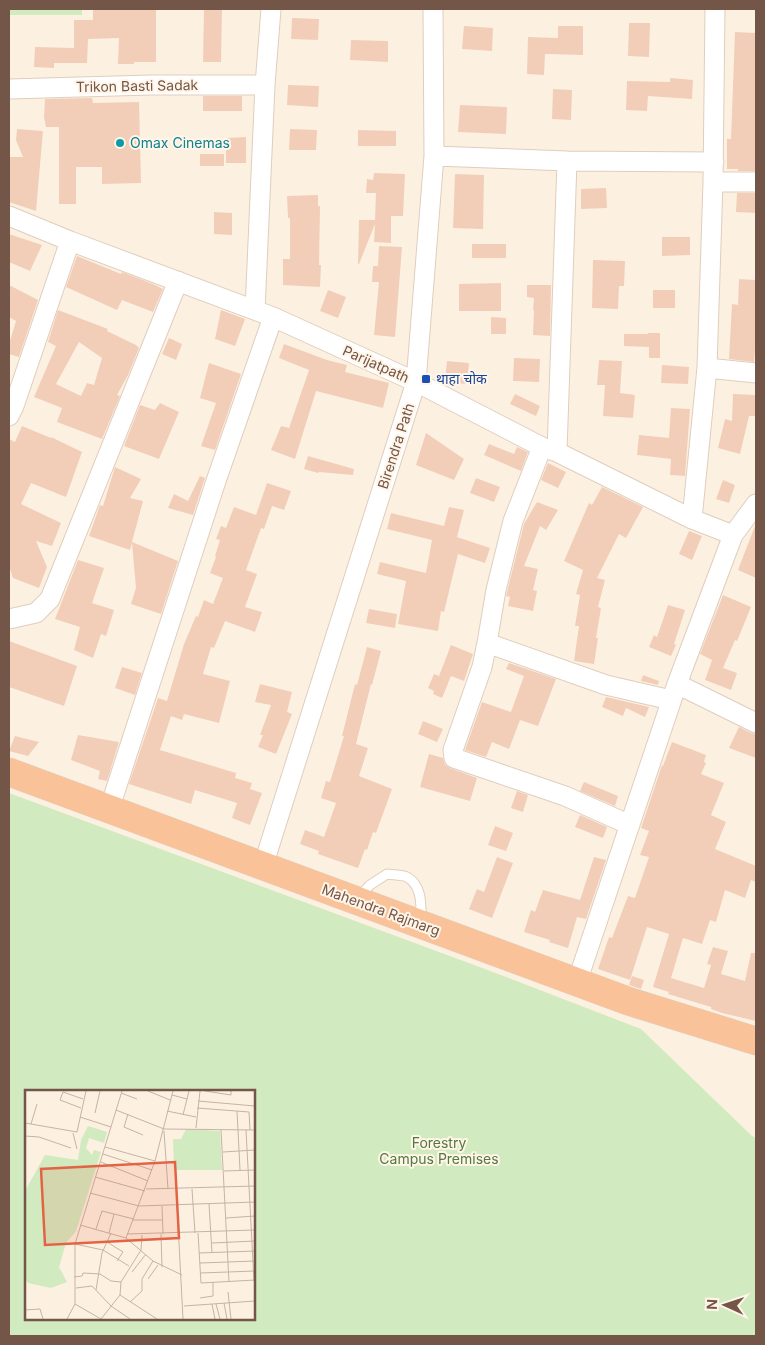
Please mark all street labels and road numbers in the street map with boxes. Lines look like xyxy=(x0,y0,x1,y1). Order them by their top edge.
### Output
street label: Trikon Basti Sadak xyxy=(76,76,199,95)
street label: Parijatpath xyxy=(340,341,412,386)
street label: Birendra Path xyxy=(374,401,417,491)
street label: Mahendra Rajmarg xyxy=(320,880,443,939)

